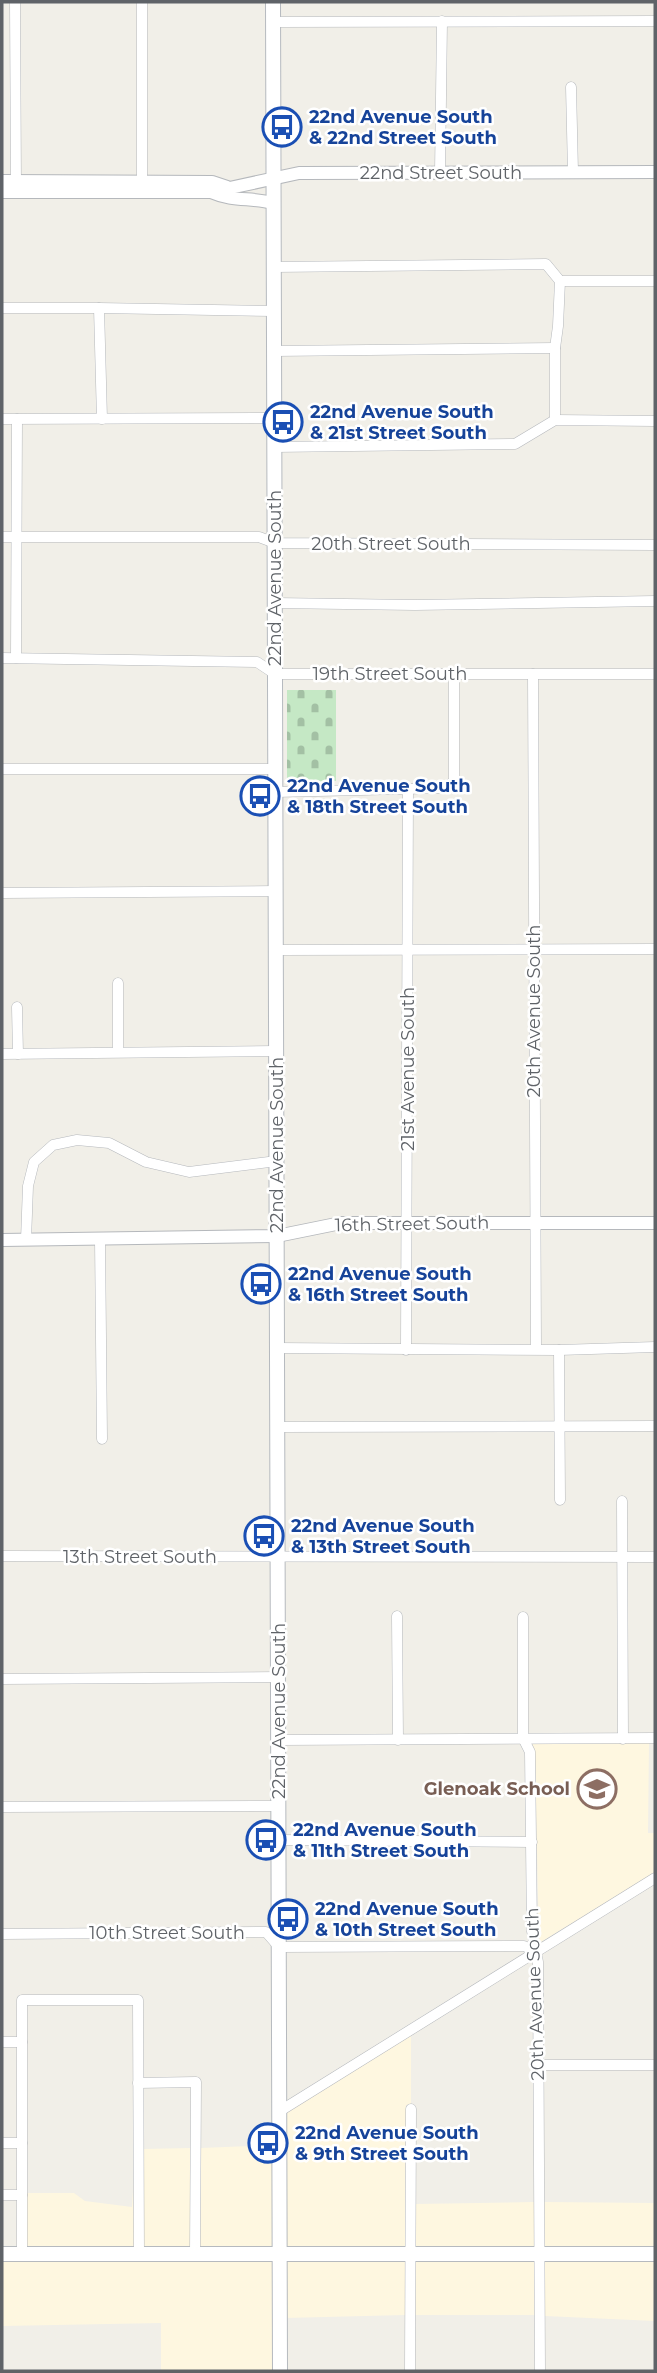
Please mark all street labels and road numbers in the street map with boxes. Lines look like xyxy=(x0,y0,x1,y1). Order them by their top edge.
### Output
street label: 22nd Street South xyxy=(360,162,522,184)
street label: 22nd Avenue South xyxy=(264,490,286,666)
street label: 20th Street South xyxy=(311,533,471,555)
street label: 19th Street South xyxy=(313,663,467,685)
street label: 20th Avenue South xyxy=(523,924,545,1098)
street label: 21st Avenue South xyxy=(397,987,419,1151)
street label: 22nd Avenue South xyxy=(266,1057,288,1233)
street label: 16th Street South xyxy=(334,1212,490,1236)
street label: 13th Street South xyxy=(63,1546,217,1568)
street label: 22nd Avenue South xyxy=(268,1623,290,1799)
street label: 20th Avenue South xyxy=(521,1907,549,2081)
street label: 10th Street South xyxy=(89,1922,245,1944)

